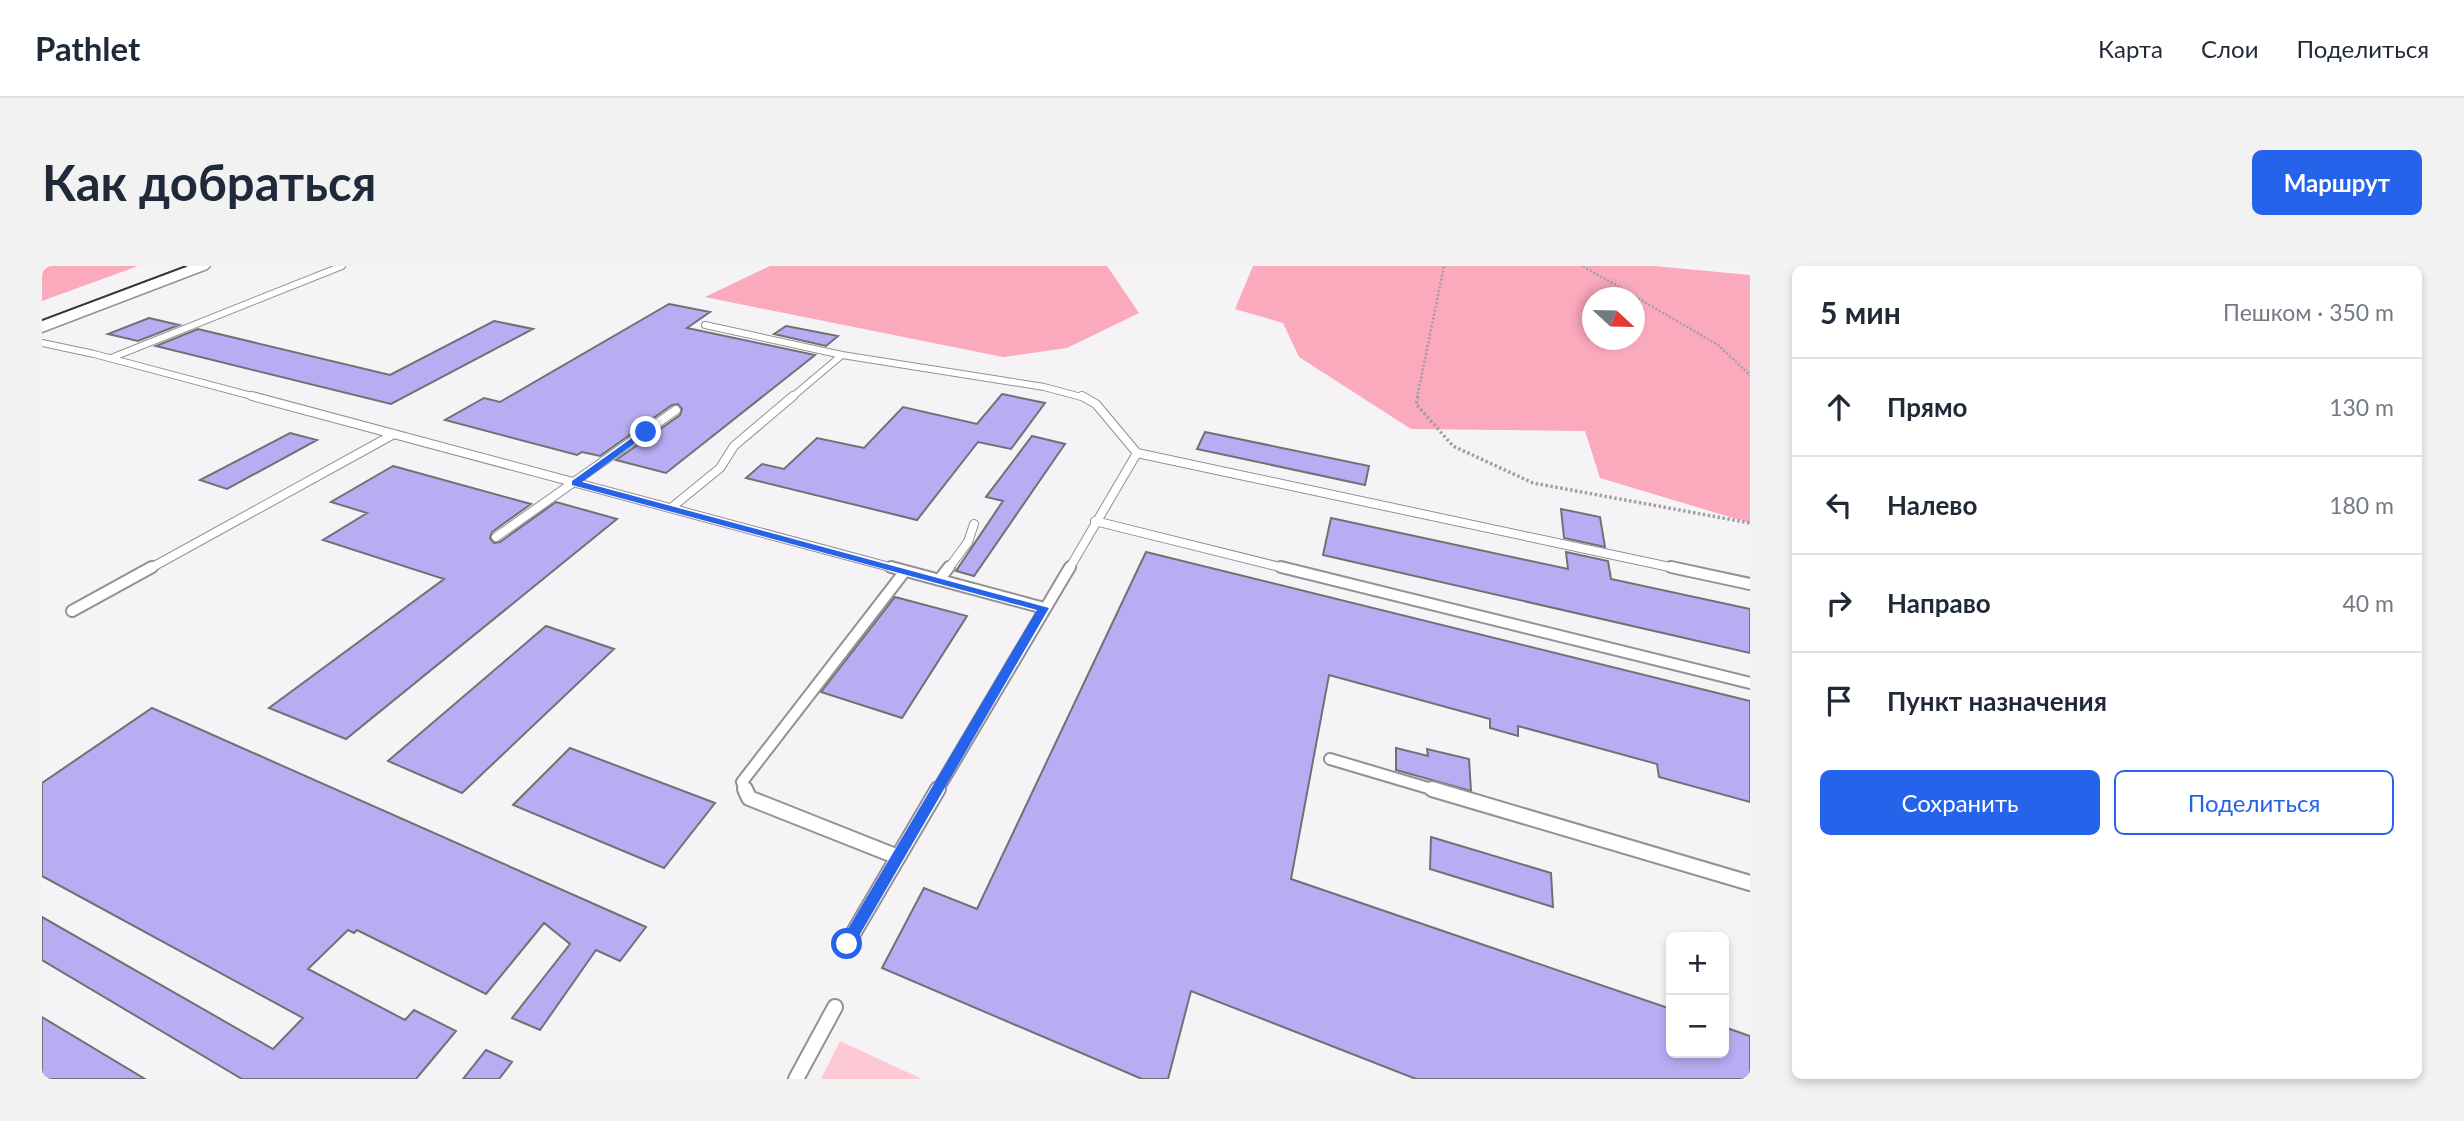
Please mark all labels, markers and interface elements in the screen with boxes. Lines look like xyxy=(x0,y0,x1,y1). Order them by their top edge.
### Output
text: Pathlet xyxy=(35,28,140,68)
text: Карта xyxy=(2098,34,2163,63)
text: Слои xyxy=(2201,34,2258,63)
text: Поделиться xyxy=(2296,34,2429,63)
button: Маршрут xyxy=(2252,150,2422,215)
text: Как добраться xyxy=(42,153,376,211)
north arrow xyxy=(1582,287,1645,350)
text: 5 мин xyxy=(1820,294,1901,330)
text: Пешком · 350 m xyxy=(2223,298,2394,326)
icon: ahead xyxy=(1820,388,1858,426)
text: Прямо xyxy=(1887,391,1968,423)
text: 130 m xyxy=(2329,393,2394,421)
route end xyxy=(630,416,661,447)
icon: left xyxy=(1820,486,1858,524)
text: Налево xyxy=(1887,489,1977,521)
text: 180 m xyxy=(2329,491,2394,519)
icon: right xyxy=(1820,584,1858,622)
text: Направо xyxy=(1887,587,1991,619)
text: 40 m xyxy=(2343,589,2394,617)
icon: arrive xyxy=(1820,682,1858,720)
text: Пункт назначения xyxy=(1887,685,2107,717)
button: Сохранить xyxy=(1820,770,2100,835)
button: Поделиться xyxy=(2114,770,2394,835)
route start xyxy=(831,928,862,959)
map controls xyxy=(1666,932,1729,1058)
button: + xyxy=(1666,932,1729,995)
button: − xyxy=(1666,995,1729,1058)

